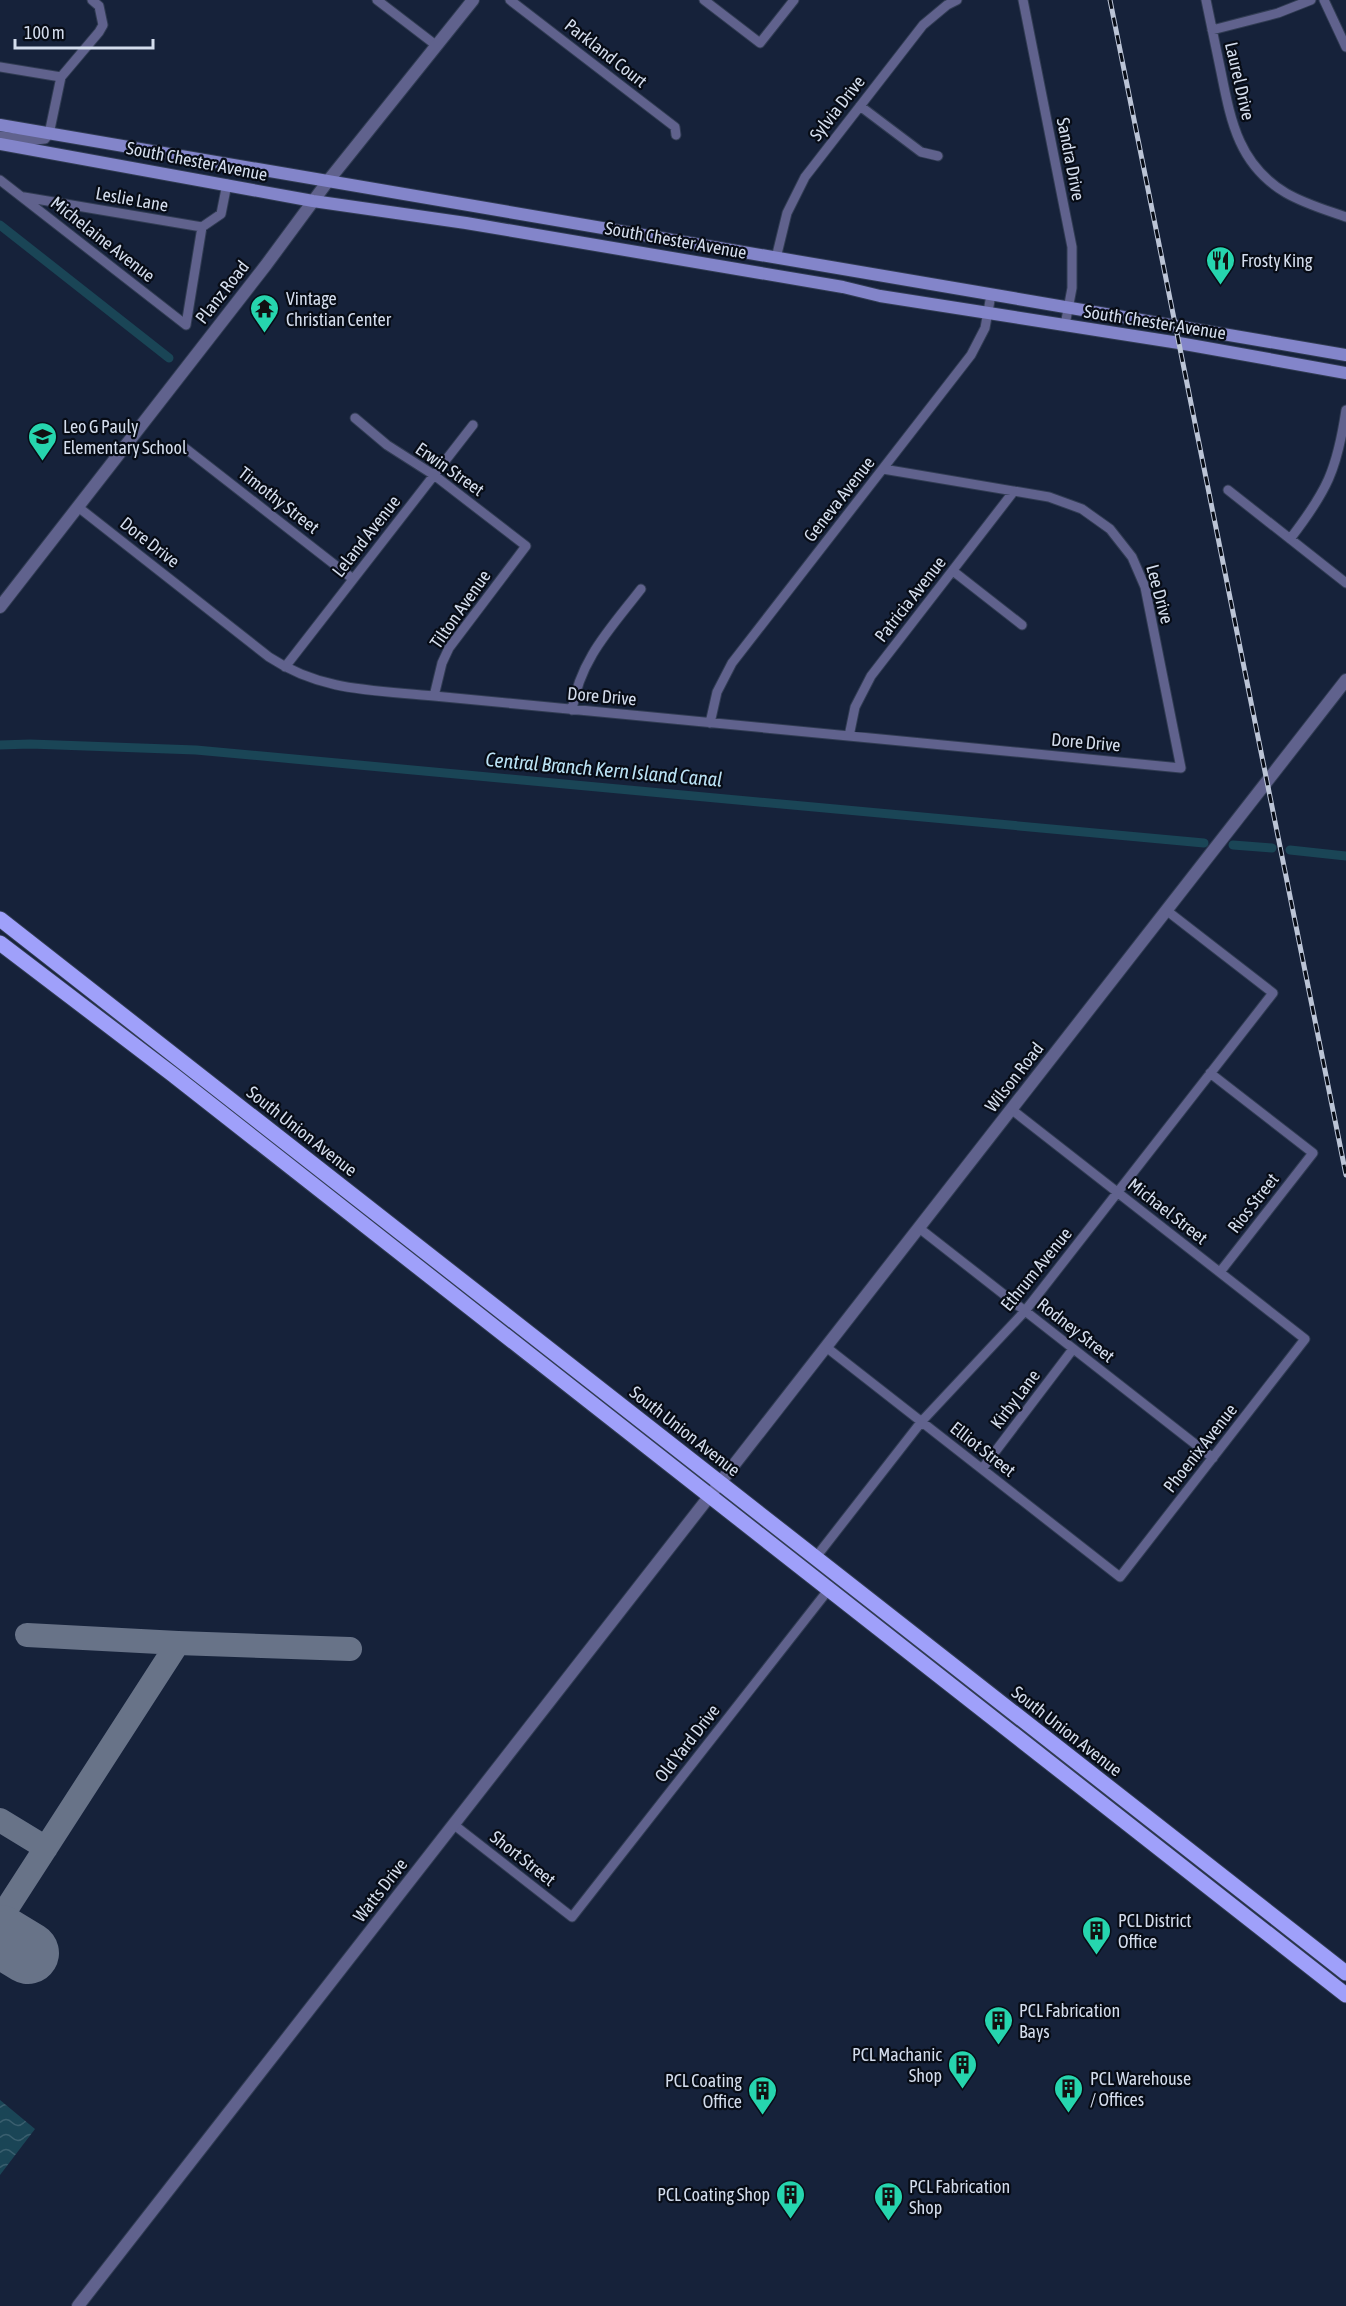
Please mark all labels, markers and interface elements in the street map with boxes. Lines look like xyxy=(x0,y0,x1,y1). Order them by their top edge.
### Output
scale bar xyxy=(15,12,153,50)
street label: Parkland Court xyxy=(561,14,651,92)
text: 100 m xyxy=(24,22,65,43)
street label: Laurel Drive xyxy=(1221,40,1259,122)
street label: Sylvia Drive xyxy=(805,71,869,145)
street label: Sandra Drive xyxy=(1053,116,1089,202)
street label: South Chester Avenue xyxy=(125,137,269,185)
street label: Leslie Lane xyxy=(94,182,170,216)
street label: Michelaine Avenue xyxy=(47,192,159,286)
street label: South Chester Avenue xyxy=(604,217,748,263)
restaurant icon: Frosty King xyxy=(1204,244,1236,286)
place label: Frosty King xyxy=(1241,250,1313,271)
street label: Planz Road xyxy=(191,256,253,328)
place label: Vintage Christian Center xyxy=(286,288,392,330)
temple icon: Vintage Christian Center xyxy=(249,292,281,334)
street label: South Chester Avenue xyxy=(1083,300,1227,344)
place label: Leo G Pauly Elementary School xyxy=(63,416,187,458)
school or university icon: Leo G Pauly Elementary School xyxy=(26,420,58,462)
street label: Erwin Street xyxy=(412,438,488,500)
street label: Geneva Avenue xyxy=(799,452,879,546)
street label: Timothy Street xyxy=(235,462,323,538)
street label: Leland Avenue xyxy=(328,491,404,581)
street label: Dore Drive xyxy=(116,512,184,572)
street label: Patricia Avenue xyxy=(870,552,950,646)
street label: Lee Drive xyxy=(1142,562,1178,626)
street label: Tilton Avenue xyxy=(425,566,495,652)
street label: Dore Drive xyxy=(566,683,638,709)
street label: Dore Drive xyxy=(1050,729,1122,755)
water label: Central Branch Kern Island Canal xyxy=(485,747,723,791)
street label: Wilson Road xyxy=(980,1038,1048,1116)
street label: South Union Avenue xyxy=(243,1081,361,1181)
street label: Rios Street xyxy=(1223,1169,1283,1237)
street label: Michael Street xyxy=(1124,1174,1212,1248)
street label: Ethrum Avenue xyxy=(996,1223,1076,1315)
street label: Rodney Street xyxy=(1033,1293,1119,1367)
street label: Kirby Lane xyxy=(986,1365,1044,1433)
street label: South Union Avenue xyxy=(626,1381,744,1481)
street label: Phoenix Avenue xyxy=(1159,1400,1241,1496)
street label: Elliot Street xyxy=(946,1417,1020,1481)
street label: South Union Avenue xyxy=(1008,1681,1126,1781)
street label: Old Yard Drive xyxy=(650,1700,724,1786)
street label: Short Street xyxy=(486,1826,560,1890)
street label: Watts Drive xyxy=(349,1854,411,1926)
place label: PCL District Office xyxy=(1118,1910,1191,1952)
building icon: PCL District Office xyxy=(1081,1914,1113,1956)
place label: PCL Fabrication Bays xyxy=(1019,2000,1120,2042)
building icon: PCL Fabrication Bays xyxy=(982,2004,1014,2046)
place label: PCL Machanic Shop xyxy=(852,2044,942,2086)
building icon: PCL Machanic Shop xyxy=(947,2048,979,2090)
place label: PCL Warehouse / Offices xyxy=(1090,2068,1191,2110)
place label: PCL Coating Office xyxy=(665,2070,742,2112)
building icon: PCL Warehouse / Offices xyxy=(1053,2072,1085,2114)
building icon: PCL Coating Office xyxy=(747,2074,779,2116)
place label: PCL Fabrication Shop xyxy=(909,2176,1010,2218)
building icon: PCL Coating Shop xyxy=(775,2178,807,2220)
building icon: PCL Fabrication Shop xyxy=(872,2180,904,2222)
place label: PCL Coating Shop xyxy=(657,2184,770,2205)

